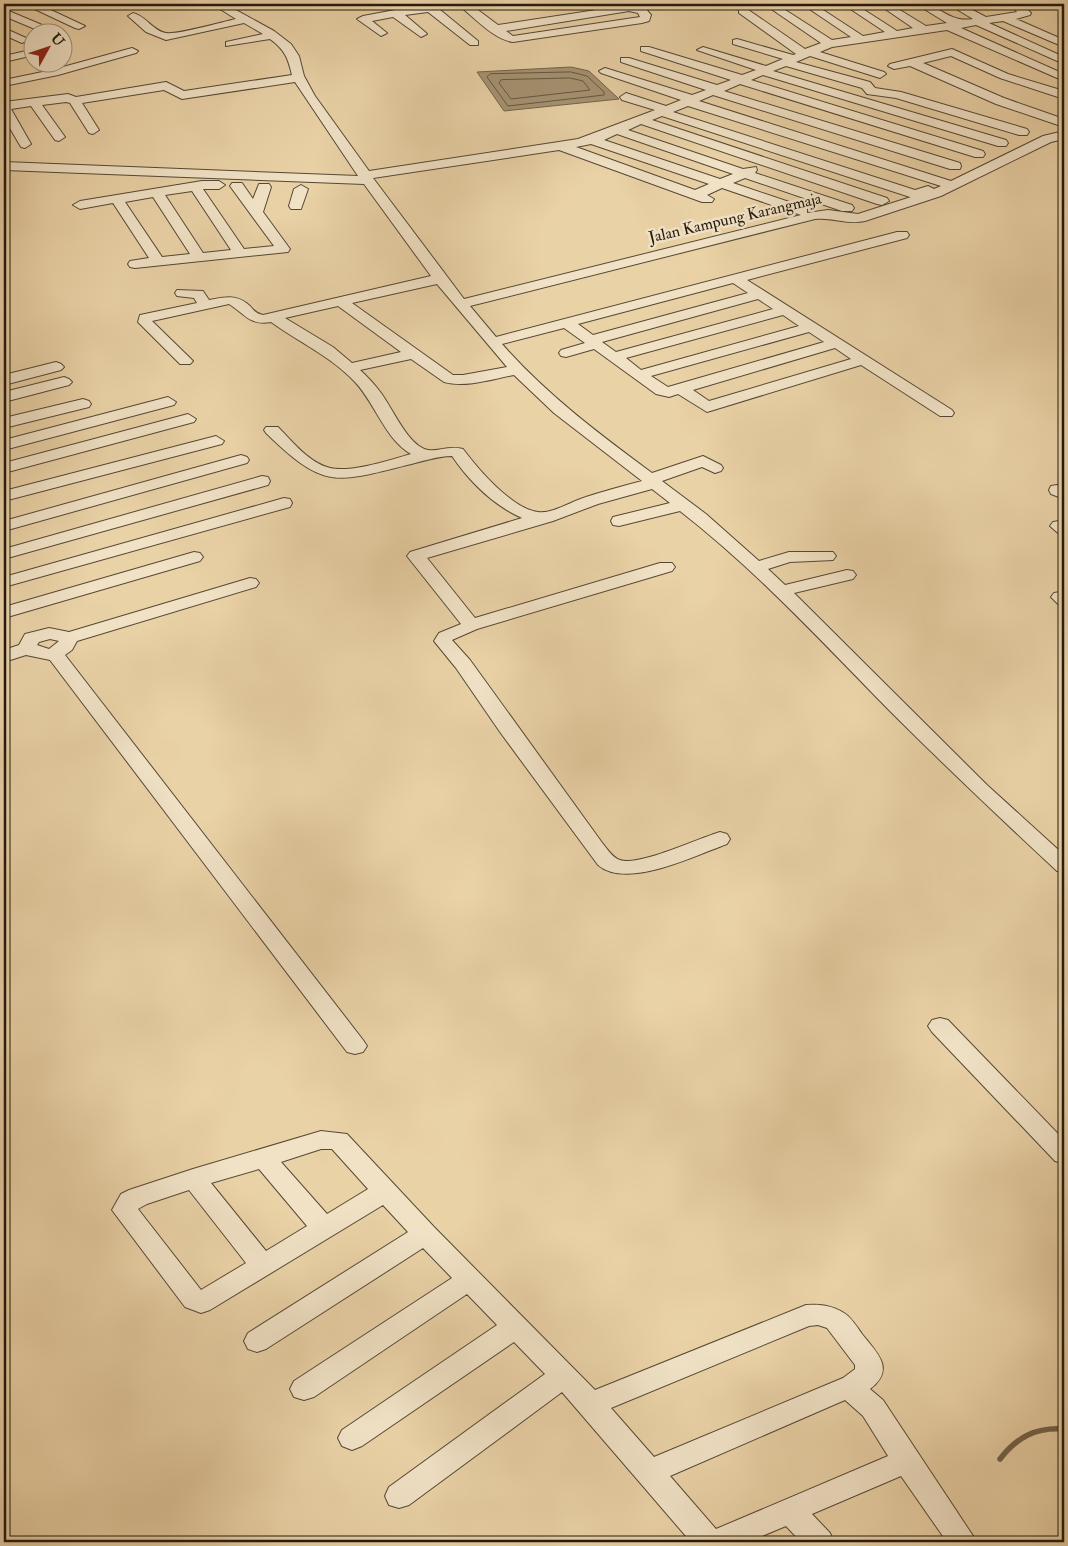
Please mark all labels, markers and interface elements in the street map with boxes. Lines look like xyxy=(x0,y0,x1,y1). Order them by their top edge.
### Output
north arrow xyxy=(22,22,72,72)
text: U xyxy=(47,30,68,50)
street label: Jalan Kampung Karangmaja xyxy=(646,188,824,249)

